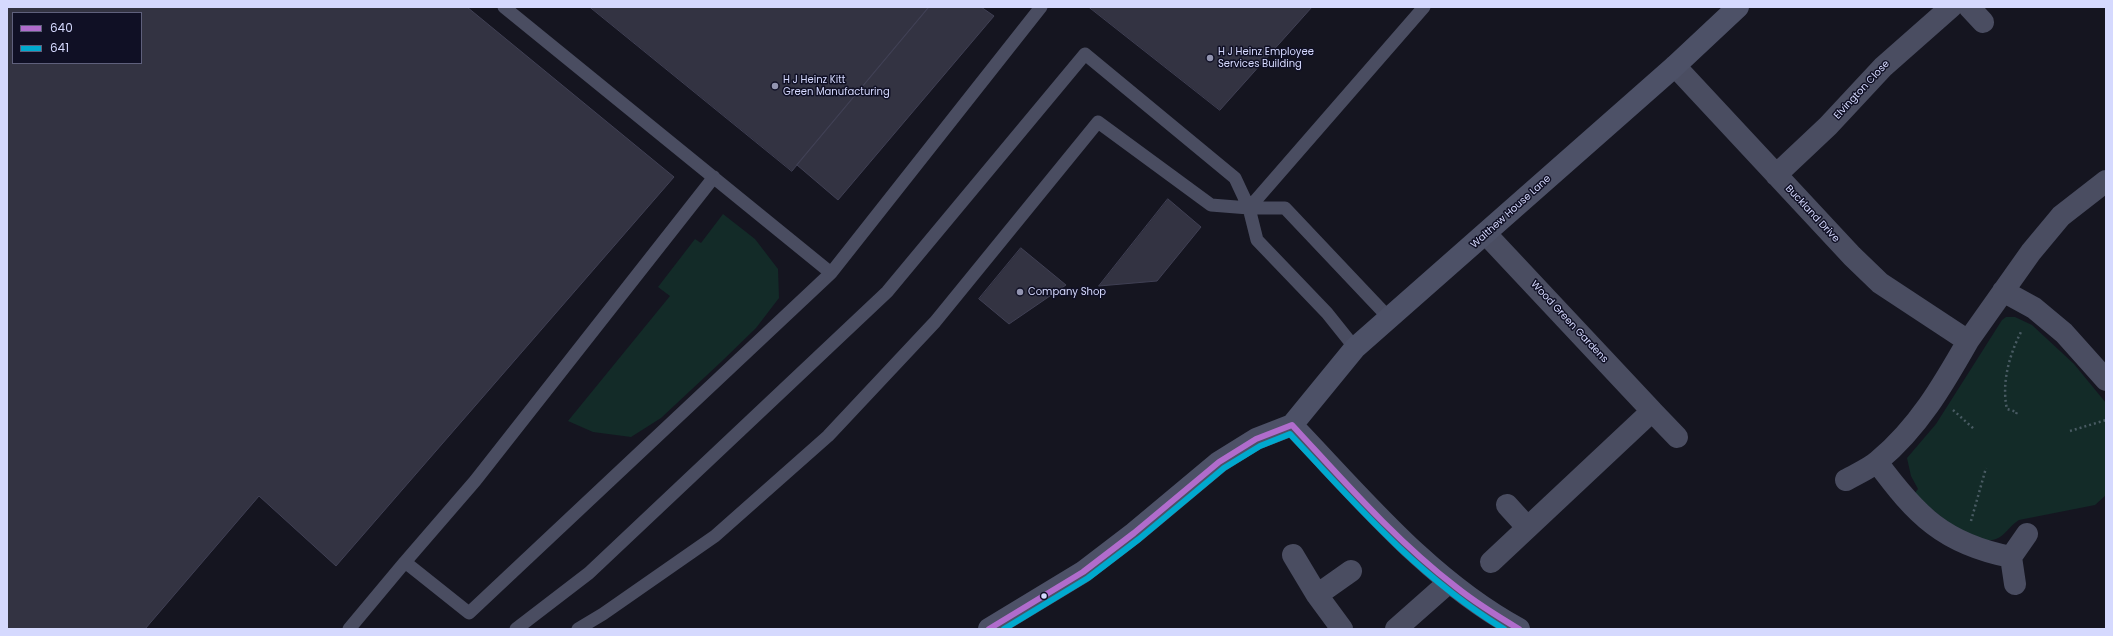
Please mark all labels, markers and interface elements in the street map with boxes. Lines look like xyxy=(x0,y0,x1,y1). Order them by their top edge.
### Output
legend xyxy=(12,12,142,64)
text: 640 xyxy=(50,19,73,36)
text: 641 xyxy=(50,39,69,56)
place label: H J Heinz Employee Services Building xyxy=(1218,46,1314,70)
marker: H J Heinz Employee Services Building xyxy=(1205,53,1215,63)
street label: Elvington Close xyxy=(1832,58,1892,122)
place label: H J Heinz Kitt Green Manufacturing xyxy=(783,74,890,98)
marker: H J Heinz Kitt Green Manufacturing xyxy=(770,81,780,91)
street label: Walthew House Lane xyxy=(1468,173,1554,251)
street label: Buckland Drive xyxy=(1782,183,1842,245)
street label: Wood Green Gardens xyxy=(1528,278,1610,366)
place label: Company Shop xyxy=(1028,286,1106,298)
marker: Company Shop xyxy=(1015,287,1025,297)
unlabelled marker xyxy=(1039,591,1049,601)

